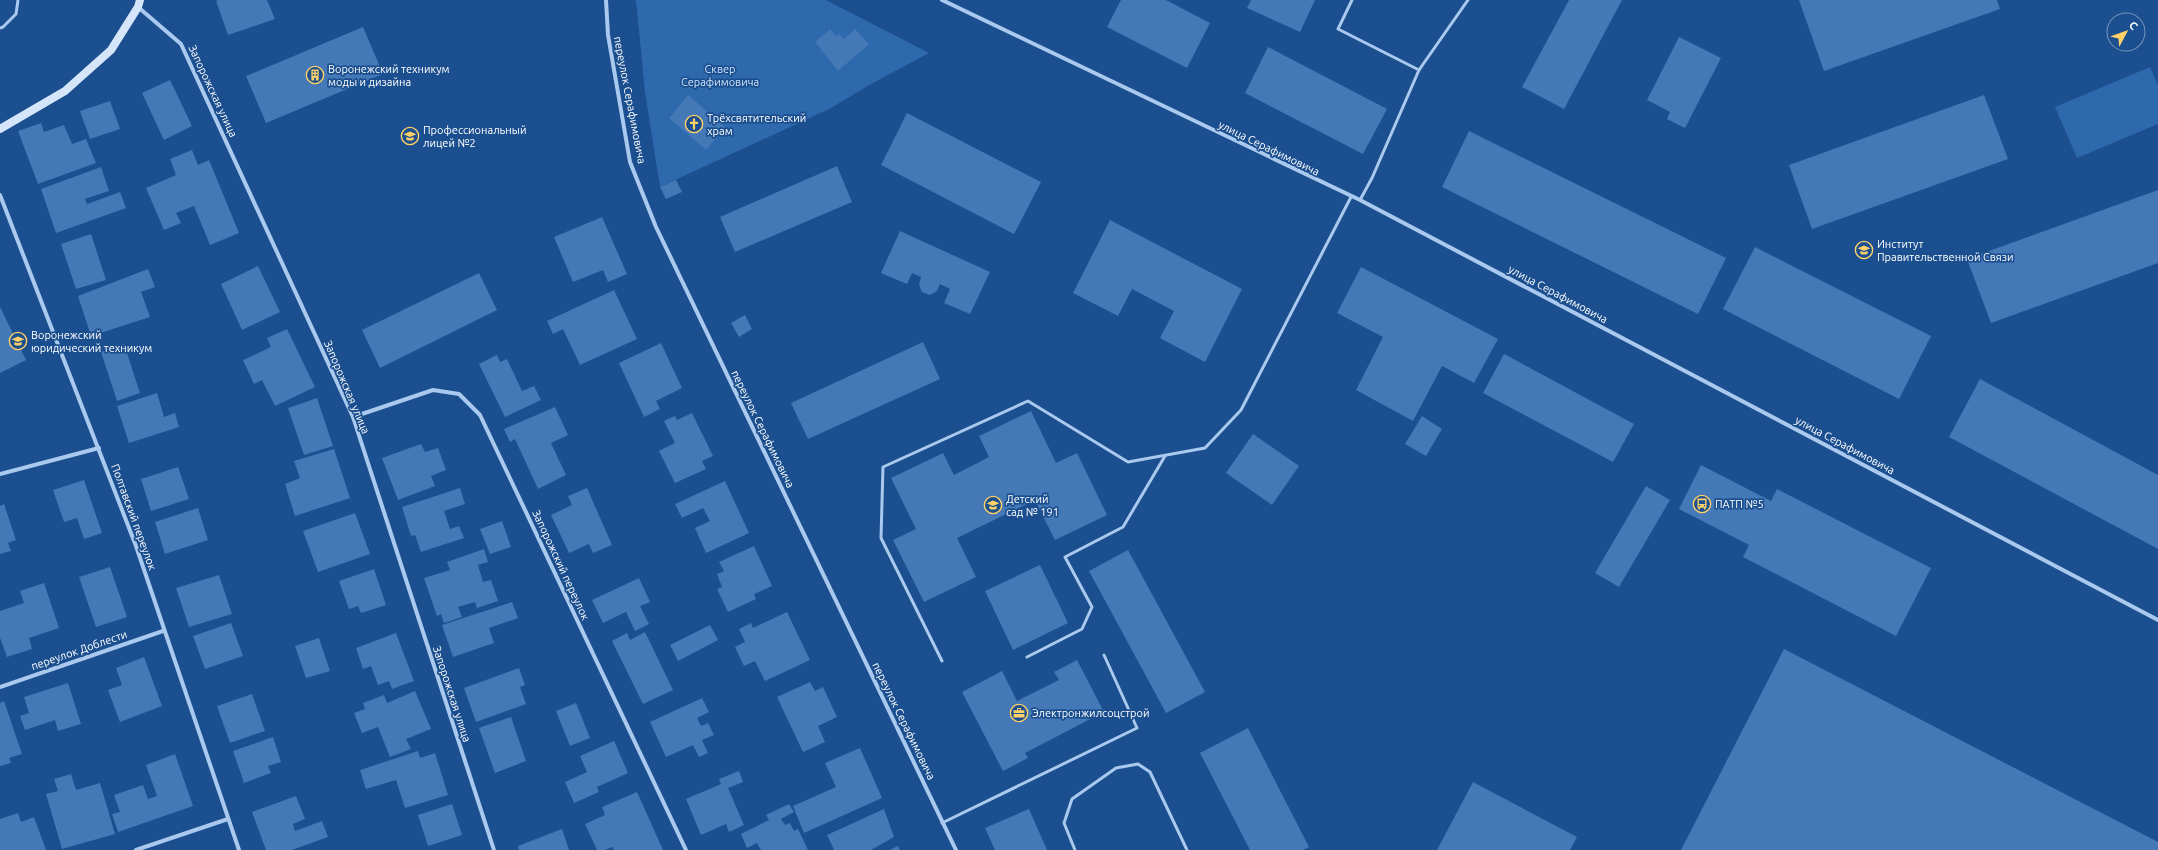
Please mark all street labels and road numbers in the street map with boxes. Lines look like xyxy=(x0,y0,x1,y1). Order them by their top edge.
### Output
street label: переулок Серафимовича xyxy=(612,35,648,165)
street label: Запорожская улица xyxy=(186,43,240,139)
street label: улица Серафимовича xyxy=(1217,118,1321,178)
street label: улица Серафимовича xyxy=(1506,263,1610,325)
street label: Запорожская улица xyxy=(322,339,372,435)
street label: переулок Серафимовича xyxy=(729,368,797,490)
street label: улица Серафимовича xyxy=(1793,414,1897,476)
street label: Полтавский переулок xyxy=(109,462,159,572)
street label: Запорожский переулок xyxy=(530,508,592,622)
street label: переулок Доблести xyxy=(29,628,129,672)
street label: Запорожская улица xyxy=(431,644,473,744)
street label: переулок Серафимовича xyxy=(870,660,938,782)

